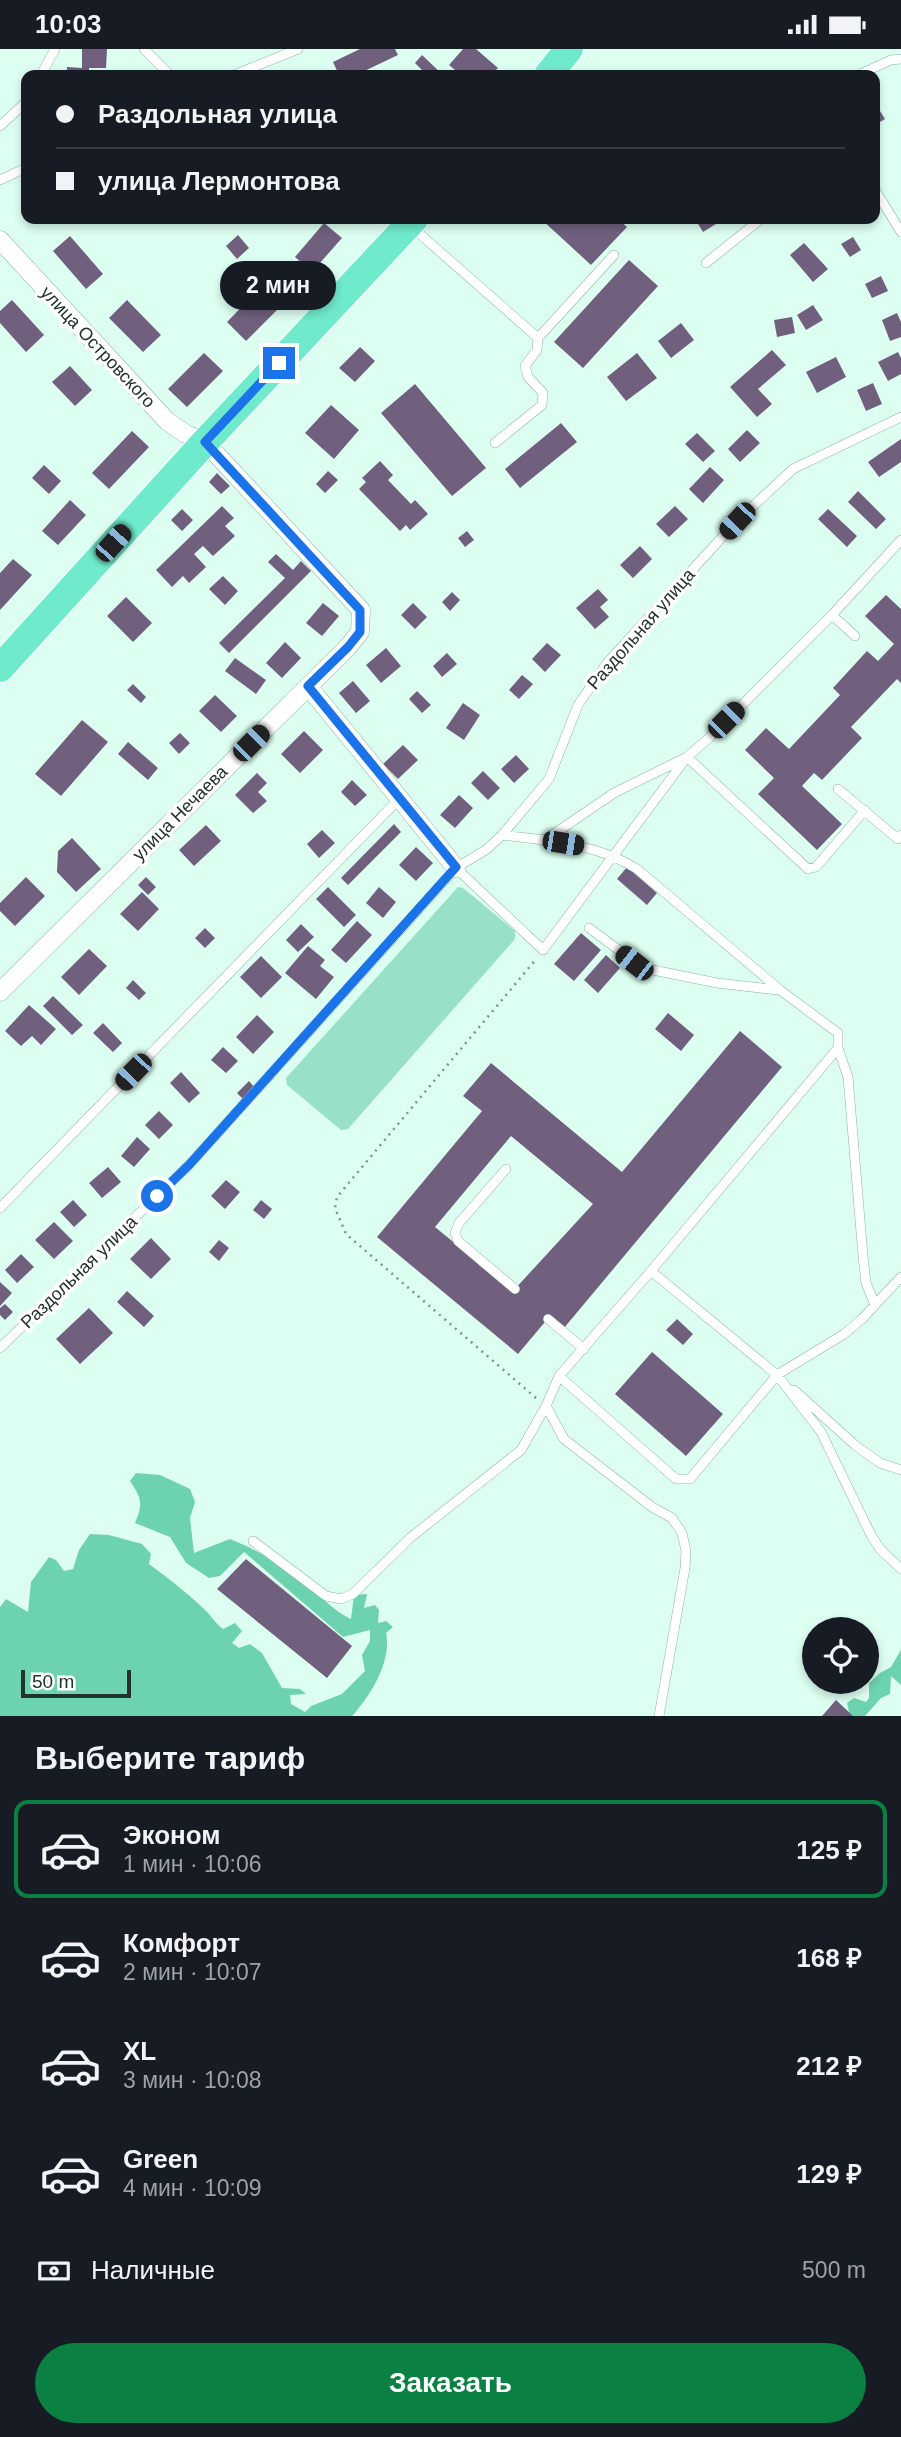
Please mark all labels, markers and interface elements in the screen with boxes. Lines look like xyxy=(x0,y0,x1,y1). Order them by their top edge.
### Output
text: 10:03 xyxy=(35,9,102,39)
text: Раздольная улица xyxy=(98,99,337,129)
text: улица Лермонтова xyxy=(98,166,340,196)
callout: 2 мин xyxy=(221,261,337,311)
text: 2 мин xyxy=(246,272,310,298)
street label: улица Островского xyxy=(37,282,159,412)
route end xyxy=(263,347,295,379)
car xyxy=(715,498,760,544)
car xyxy=(92,520,135,566)
street label: Раздольная улица xyxy=(583,564,699,693)
car xyxy=(704,698,749,742)
car xyxy=(229,721,274,765)
street label: улица Нечаева xyxy=(128,761,232,865)
car xyxy=(541,829,586,857)
car xyxy=(611,942,658,984)
car xyxy=(111,1050,156,1094)
route start xyxy=(141,1180,173,1212)
street label: Раздольная улица xyxy=(17,1211,142,1332)
map controls xyxy=(802,1617,879,1694)
button: locate xyxy=(802,1617,879,1694)
scale bar xyxy=(21,1667,131,1699)
text: 50 m xyxy=(32,1671,74,1692)
text: Выберите тариф xyxy=(35,1740,305,1776)
icon: car xyxy=(39,1818,102,1881)
text: Эконом xyxy=(123,1820,221,1850)
text: 125 ₽ xyxy=(796,1835,862,1865)
text: 1 мин · 10:06 xyxy=(123,1851,262,1877)
icon: car xyxy=(39,1926,102,1989)
text: Комфорт xyxy=(123,1928,240,1958)
text: 168 ₽ xyxy=(796,1943,862,1973)
text: 2 мин · 10:07 xyxy=(123,1959,262,1985)
icon: car xyxy=(39,2034,102,2097)
text: XL xyxy=(123,2036,156,2066)
text: 212 ₽ xyxy=(796,2051,862,2081)
text: 3 мин · 10:08 xyxy=(123,2067,262,2093)
icon: car xyxy=(39,2142,102,2205)
text: Green xyxy=(123,2144,198,2174)
text: 129 ₽ xyxy=(796,2159,862,2189)
text: 4 мин · 10:09 xyxy=(123,2175,262,2201)
icon: cash xyxy=(35,2252,73,2290)
text: Наличные xyxy=(91,2255,215,2285)
text: 500 m xyxy=(802,2257,866,2283)
button: Заказать xyxy=(35,2343,866,2423)

